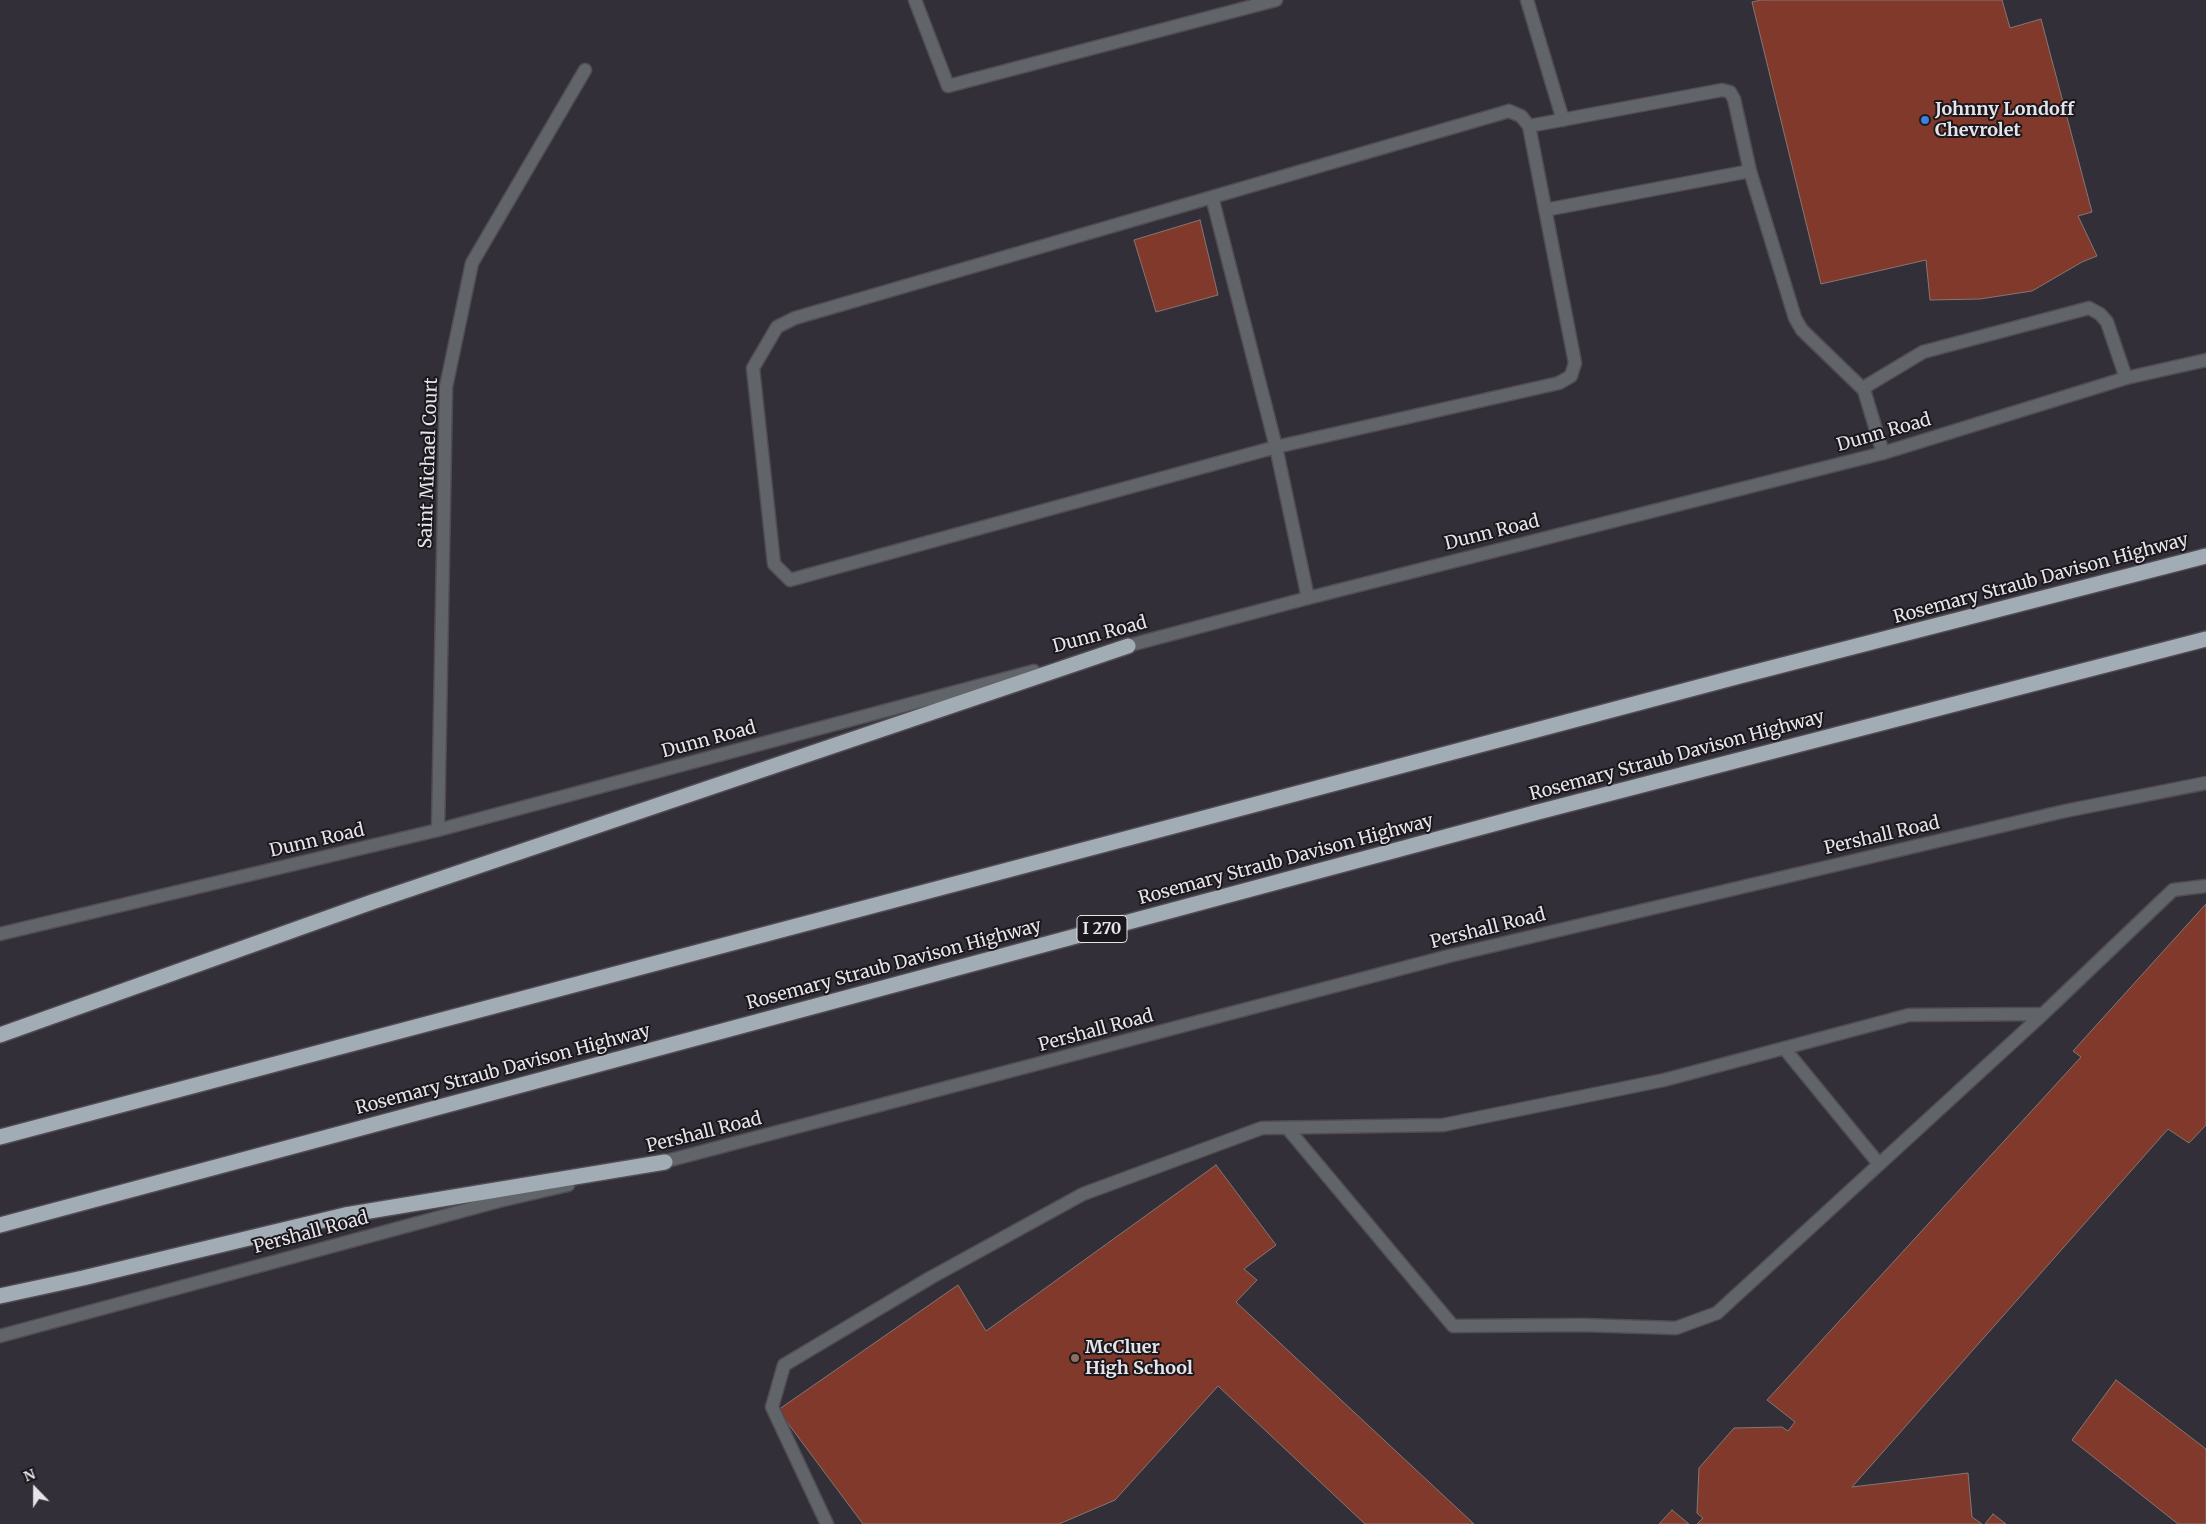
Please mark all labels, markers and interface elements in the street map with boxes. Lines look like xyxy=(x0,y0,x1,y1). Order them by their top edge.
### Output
place label: Johnny Londoff Chevrolet xyxy=(1935,99,2074,142)
marker: Johnny Londoff Chevrolet xyxy=(1919,114,1931,126)
street label: Saint Michael Court xyxy=(415,377,443,549)
street label: Dunn Road xyxy=(1834,409,1934,457)
street label: Dunn Road xyxy=(1442,511,1542,555)
street label: Rosemary Straub Davison Highway xyxy=(1891,529,2191,629)
street label: Dunn Road xyxy=(1050,612,1150,658)
street label: Rosemary Straub Davison Highway xyxy=(1527,706,1827,806)
street label: Dunn Road xyxy=(659,717,759,763)
street label: Rosemary Straub Davison Highway xyxy=(1136,810,1436,910)
street label: Pershall Road xyxy=(1822,812,1942,860)
street label: Dunn Road xyxy=(267,820,367,862)
street label: Pershall Road xyxy=(1428,904,1548,954)
street label: Rosemary Straub Davison Highway xyxy=(744,915,1044,1015)
road number: I 270 xyxy=(1077,916,1127,942)
street label: Pershall Road xyxy=(1036,1005,1156,1057)
street label: Rosemary Straub Davison Highway xyxy=(353,1020,653,1120)
street label: Pershall Road xyxy=(644,1108,764,1158)
street label: Pershall Road xyxy=(251,1207,371,1259)
place label: McCluer High School xyxy=(1085,1337,1193,1380)
marker: McCluer High School xyxy=(1069,1352,1081,1364)
north arrow xyxy=(10,1464,60,1514)
text: N xyxy=(21,1465,38,1486)

